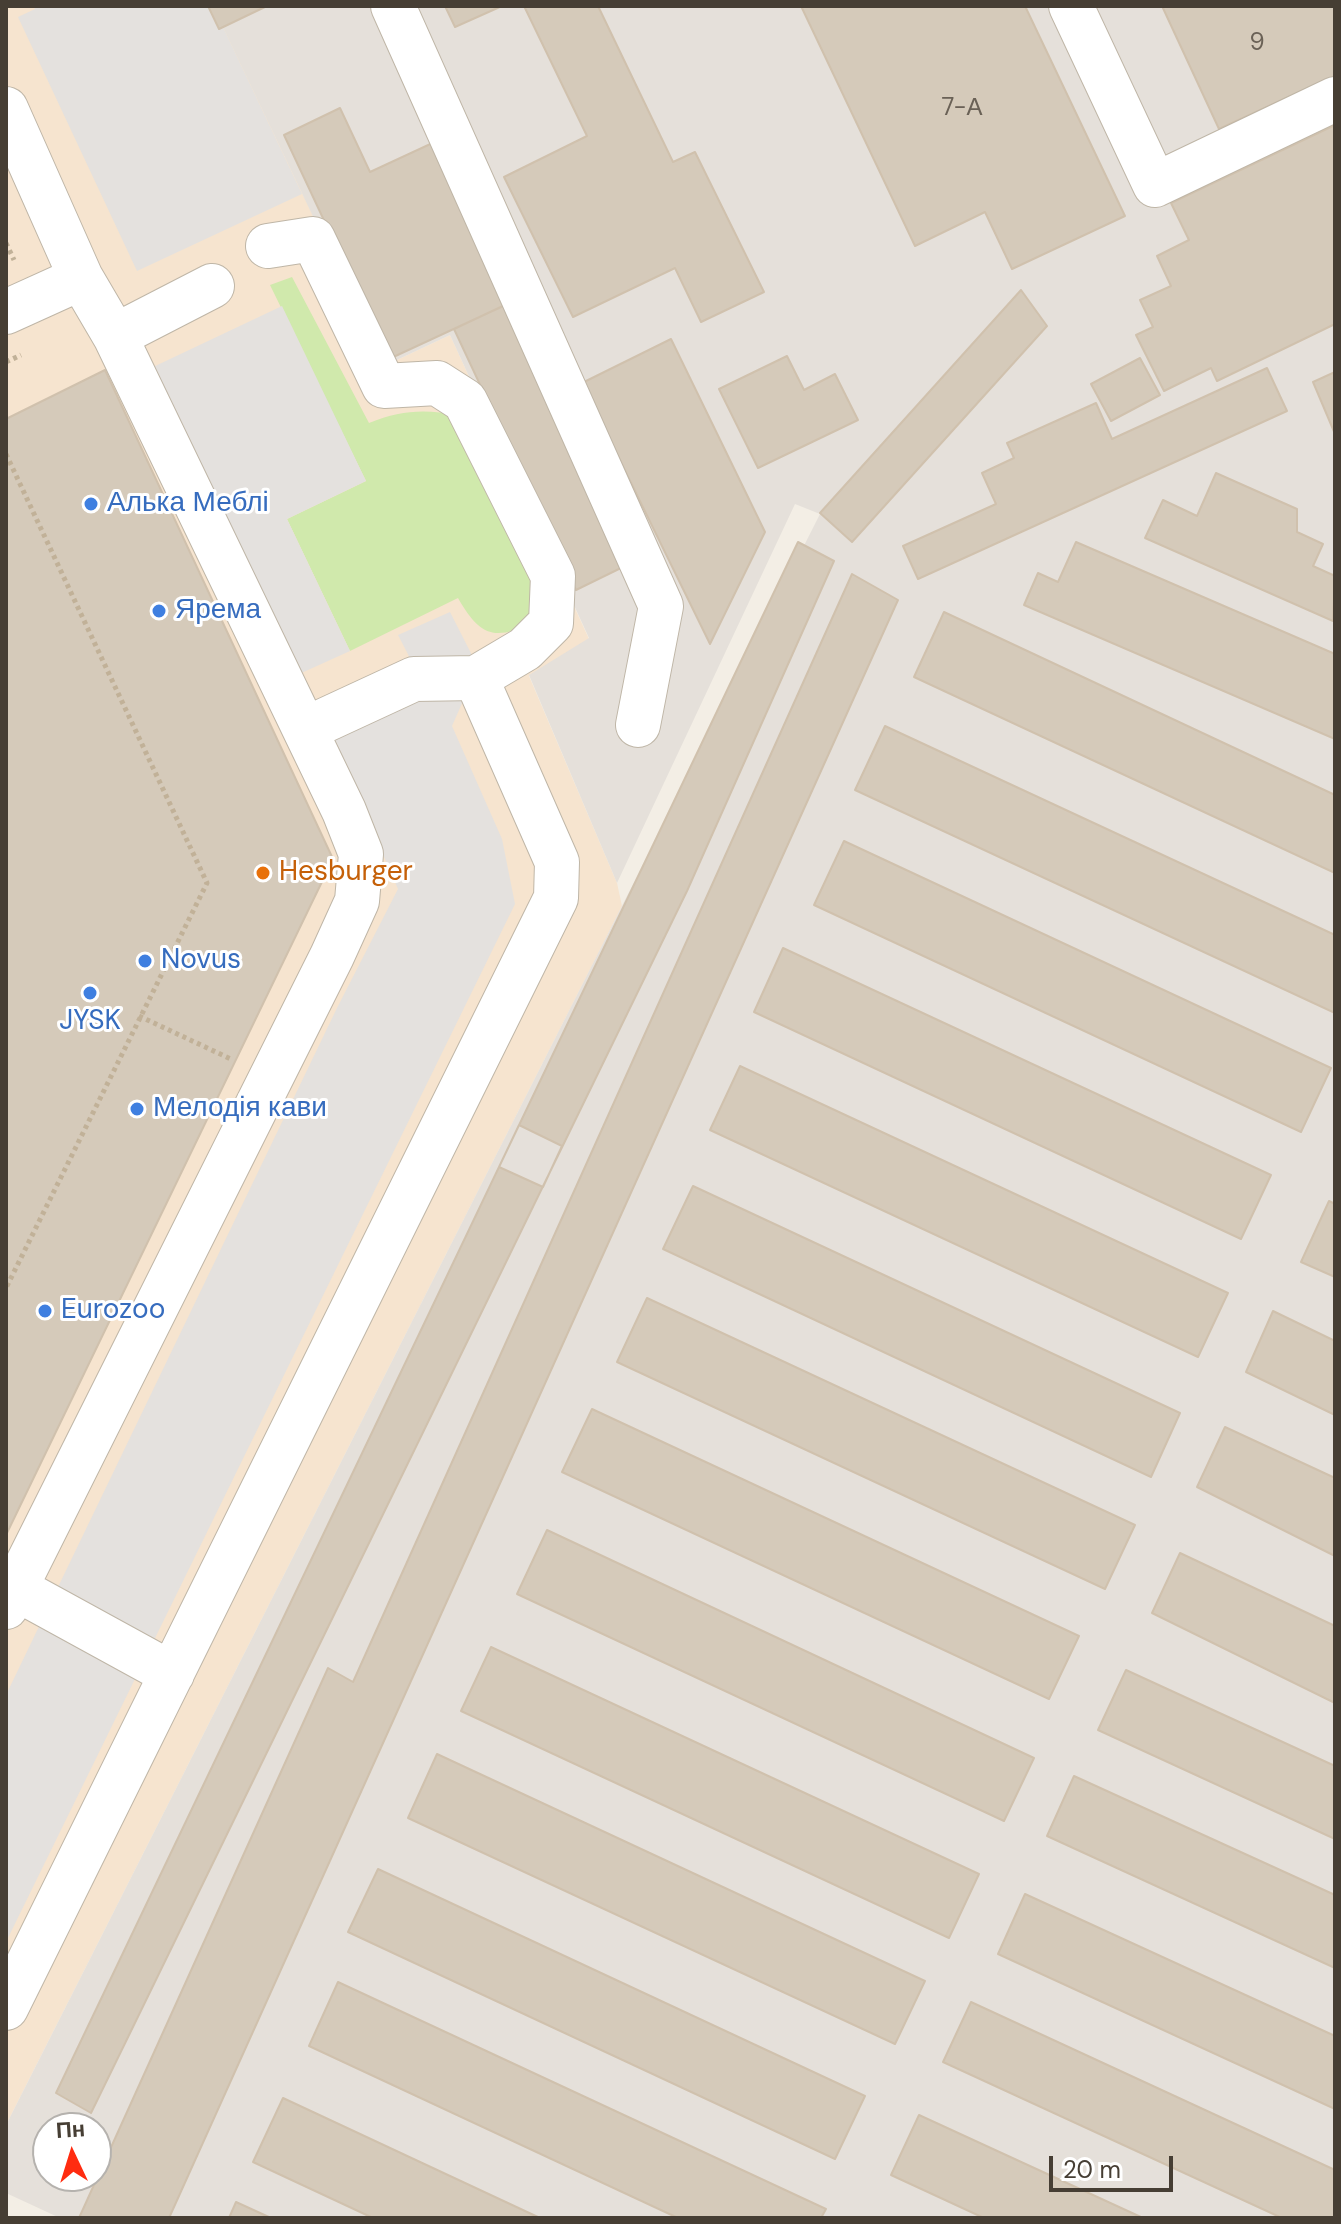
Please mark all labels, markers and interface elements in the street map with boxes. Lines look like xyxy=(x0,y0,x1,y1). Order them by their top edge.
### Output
house number: 9 xyxy=(1249,30,1265,58)
house number: 7-А xyxy=(942,95,982,123)
place label: Алька Меблі xyxy=(107,487,269,521)
marker: Алька Меблі xyxy=(82,495,100,513)
place label: Ярема xyxy=(175,594,261,628)
marker: Ярема xyxy=(150,602,168,620)
place label: Hesburger xyxy=(279,856,413,890)
marker: Hesburger xyxy=(254,864,272,882)
place label: Novus xyxy=(161,944,241,978)
marker: Novus xyxy=(136,952,154,970)
marker: JYSK xyxy=(81,984,99,1002)
place label: JYSK xyxy=(59,1005,121,1039)
place label: Мелодія кави xyxy=(153,1092,327,1126)
marker: Мелодія кави xyxy=(128,1100,146,1118)
place label: Eurozoo xyxy=(61,1294,165,1328)
marker: Eurozoo xyxy=(36,1302,54,1320)
north arrow xyxy=(32,2112,112,2192)
text: Пн xyxy=(55,2114,86,2145)
scale bar xyxy=(1053,2140,1177,2190)
text: 20 m xyxy=(1063,2154,1121,2185)

